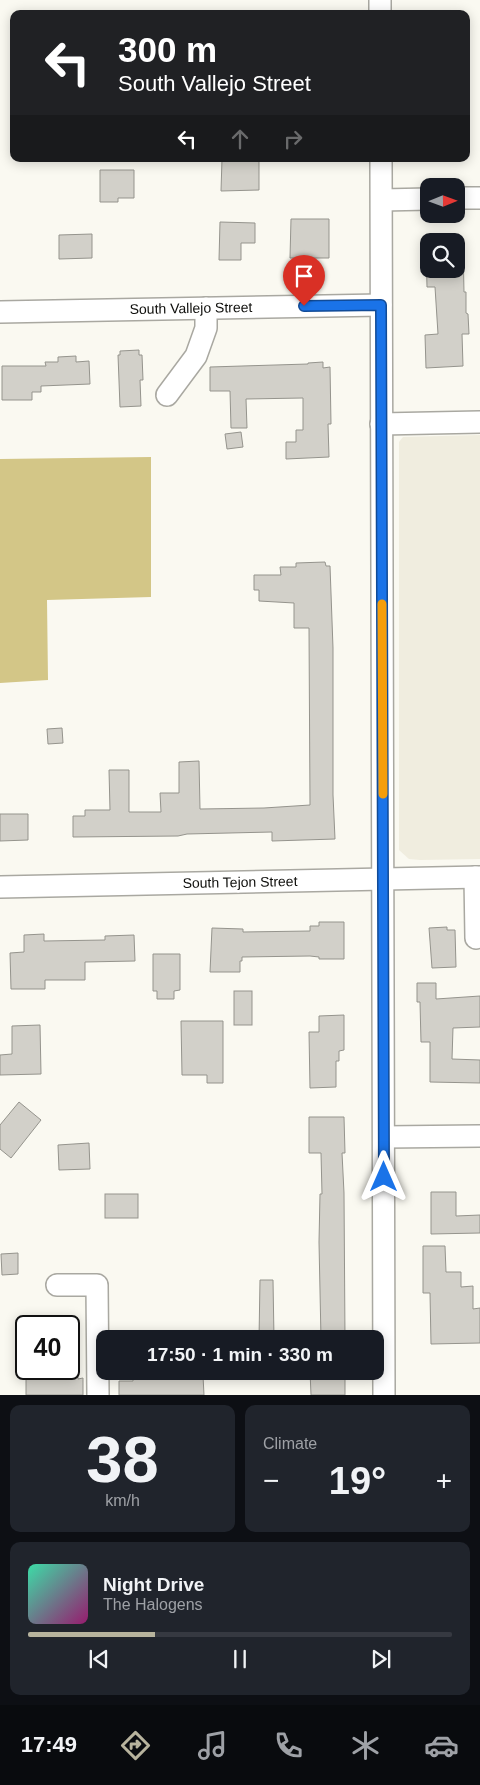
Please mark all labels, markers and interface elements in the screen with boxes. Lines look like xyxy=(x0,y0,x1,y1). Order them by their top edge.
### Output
icon: left xyxy=(35,30,100,95)
text: 300 m xyxy=(118,30,217,69)
text: South Vallejo Street xyxy=(118,71,311,96)
icon: left xyxy=(173,125,201,153)
icon: ahead xyxy=(226,125,254,153)
icon: right xyxy=(279,125,307,153)
north arrow xyxy=(420,178,465,222)
map controls xyxy=(420,178,465,278)
button: search xyxy=(420,233,465,278)
pin xyxy=(283,255,325,306)
icon: arrive xyxy=(290,262,318,290)
street label: South Vallejo Street xyxy=(130,299,253,317)
street label: South Tejon Street xyxy=(182,873,298,891)
position arrow xyxy=(357,1150,409,1202)
speed limit sign: 40 xyxy=(15,1315,80,1380)
text: 17:50 · 1 min · 330 m xyxy=(147,1344,333,1365)
text: 38 xyxy=(86,1423,159,1496)
text: Climate xyxy=(263,1435,317,1452)
text: 19° xyxy=(329,1460,386,1502)
text: − xyxy=(263,1465,279,1496)
text: + xyxy=(436,1465,452,1496)
text: km/h xyxy=(105,1492,140,1509)
text: Night Drive xyxy=(103,1574,204,1595)
text: The Halogens xyxy=(103,1596,203,1613)
icon: previous xyxy=(85,1645,113,1673)
icon: pause xyxy=(226,1645,254,1673)
icon: next xyxy=(367,1645,395,1673)
icon: directions xyxy=(118,1728,153,1763)
icon: music xyxy=(195,1728,230,1763)
icon: phone xyxy=(271,1728,306,1763)
icon: climate xyxy=(348,1728,383,1763)
icon: car xyxy=(424,1728,459,1763)
text: 17:49 xyxy=(21,1732,77,1757)

